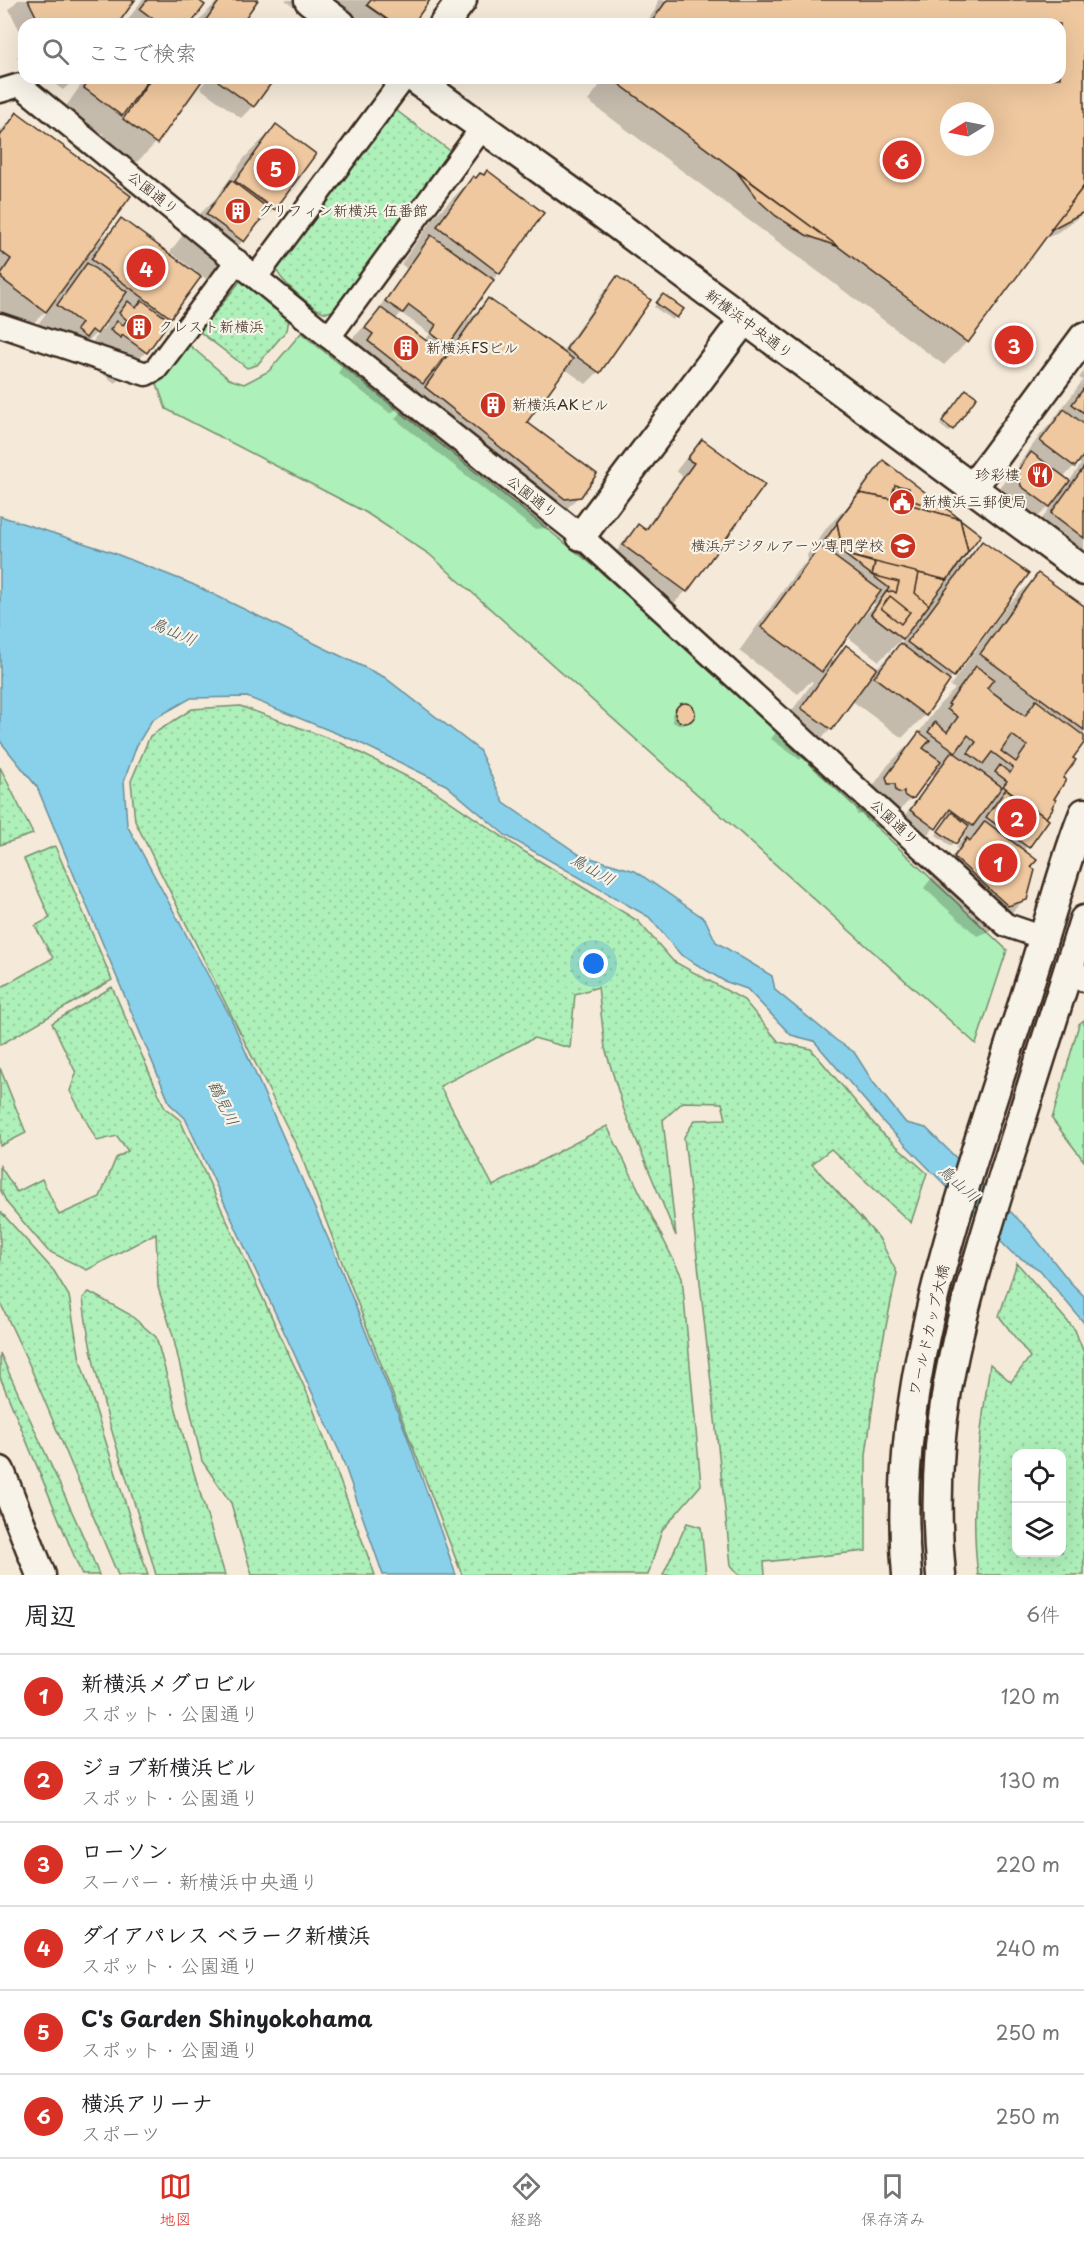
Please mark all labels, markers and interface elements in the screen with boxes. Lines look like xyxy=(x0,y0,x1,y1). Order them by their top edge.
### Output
search box xyxy=(18,18,1066,84)
icon: search xyxy=(39,35,72,68)
text: ここで検索 xyxy=(87,35,197,68)
north arrow xyxy=(940,102,994,156)
pin: 6 xyxy=(882,138,922,182)
pin: 5 xyxy=(256,146,296,190)
street label: 公園通り xyxy=(123,164,185,220)
building icon: グリフィン新横浜 伍番館 xyxy=(223,196,253,226)
place label: グリフィン新横浜 伍番館 xyxy=(258,198,428,221)
pin: 4 xyxy=(126,246,166,290)
street label: 新横浜中央通り xyxy=(701,282,799,364)
building icon: クレスト新横浜 xyxy=(124,312,154,342)
place label: クレスト新横浜 xyxy=(158,314,264,337)
pin: 3 xyxy=(994,322,1034,368)
building icon: 新横浜FSビル xyxy=(391,333,421,363)
place label: 新横浜FSビル xyxy=(426,335,518,358)
building icon: 新横浜AKビル xyxy=(478,390,508,420)
place label: 新横浜AKビル xyxy=(512,392,608,415)
restaurant icon: 珍彩樓 xyxy=(1025,460,1055,490)
place label: 珍彩樓 xyxy=(975,462,1020,485)
street label: 公園通り xyxy=(502,468,564,523)
public building icon: 新横浜三郵便局 xyxy=(887,487,917,517)
place label: 新横浜三郵便局 xyxy=(922,489,1027,512)
school or university icon: 横浜デジタルアーツ専門学校 xyxy=(888,531,918,561)
place label: 横浜デジタルアーツ専門学校 xyxy=(691,533,884,556)
water label: 鳥山川 xyxy=(148,609,201,651)
street label: 公園通り xyxy=(865,792,925,850)
pin: 2 xyxy=(998,796,1036,840)
pin: 1 xyxy=(978,840,1018,886)
water label: 鳥山川 xyxy=(567,846,620,891)
your location xyxy=(579,949,608,978)
water label: 鶴見川 xyxy=(204,1076,246,1129)
water label: 鳥山川 xyxy=(934,1157,986,1207)
street label: ワールドカップ大橋 xyxy=(901,1262,954,1398)
map controls xyxy=(1012,1449,1066,1557)
button: locate xyxy=(1012,1449,1066,1503)
button: layers xyxy=(1012,1503,1066,1557)
text: 周辺 xyxy=(24,1595,76,1634)
text: 6件 xyxy=(1026,1599,1060,1629)
text: 新横浜メグロビル xyxy=(81,1665,257,1698)
text: 1 xyxy=(39,1681,48,1711)
text: 120 m xyxy=(1001,1681,1060,1711)
text: スポット · 公園通り xyxy=(81,1698,260,1728)
text: ジョブ新横浜ビル xyxy=(81,1749,257,1782)
text: 2 xyxy=(36,1765,51,1795)
text: 130 m xyxy=(1000,1765,1060,1795)
text: スポット · 公園通り xyxy=(81,1782,260,1812)
text: ローソン xyxy=(81,1833,169,1866)
text: 3 xyxy=(37,1849,50,1879)
text: 220 m xyxy=(996,1849,1060,1879)
text: スーパー · 新横浜中央通り xyxy=(81,1866,319,1896)
text: ダイアパレス ベラーク新横浜 xyxy=(81,1917,371,1950)
text: 4 xyxy=(37,1933,50,1963)
text: 240 m xyxy=(995,1933,1060,1963)
text: スポット · 公園通り xyxy=(81,1950,260,1980)
text: C's Garden Shinyokohama xyxy=(81,2001,373,2034)
text: 5 xyxy=(37,2017,50,2047)
text: 250 m xyxy=(996,2017,1060,2047)
text: スポット · 公園通り xyxy=(81,2034,260,2064)
text: 横浜アリーナ xyxy=(81,2085,213,2118)
text: 6 xyxy=(36,2101,51,2131)
text: 250 m xyxy=(996,2101,1060,2131)
text: スポーツ xyxy=(81,2118,161,2148)
tab: 地図 xyxy=(159,2170,192,2230)
tab: 経路 xyxy=(510,2170,543,2230)
tab: 保存済み xyxy=(861,2170,925,2230)

